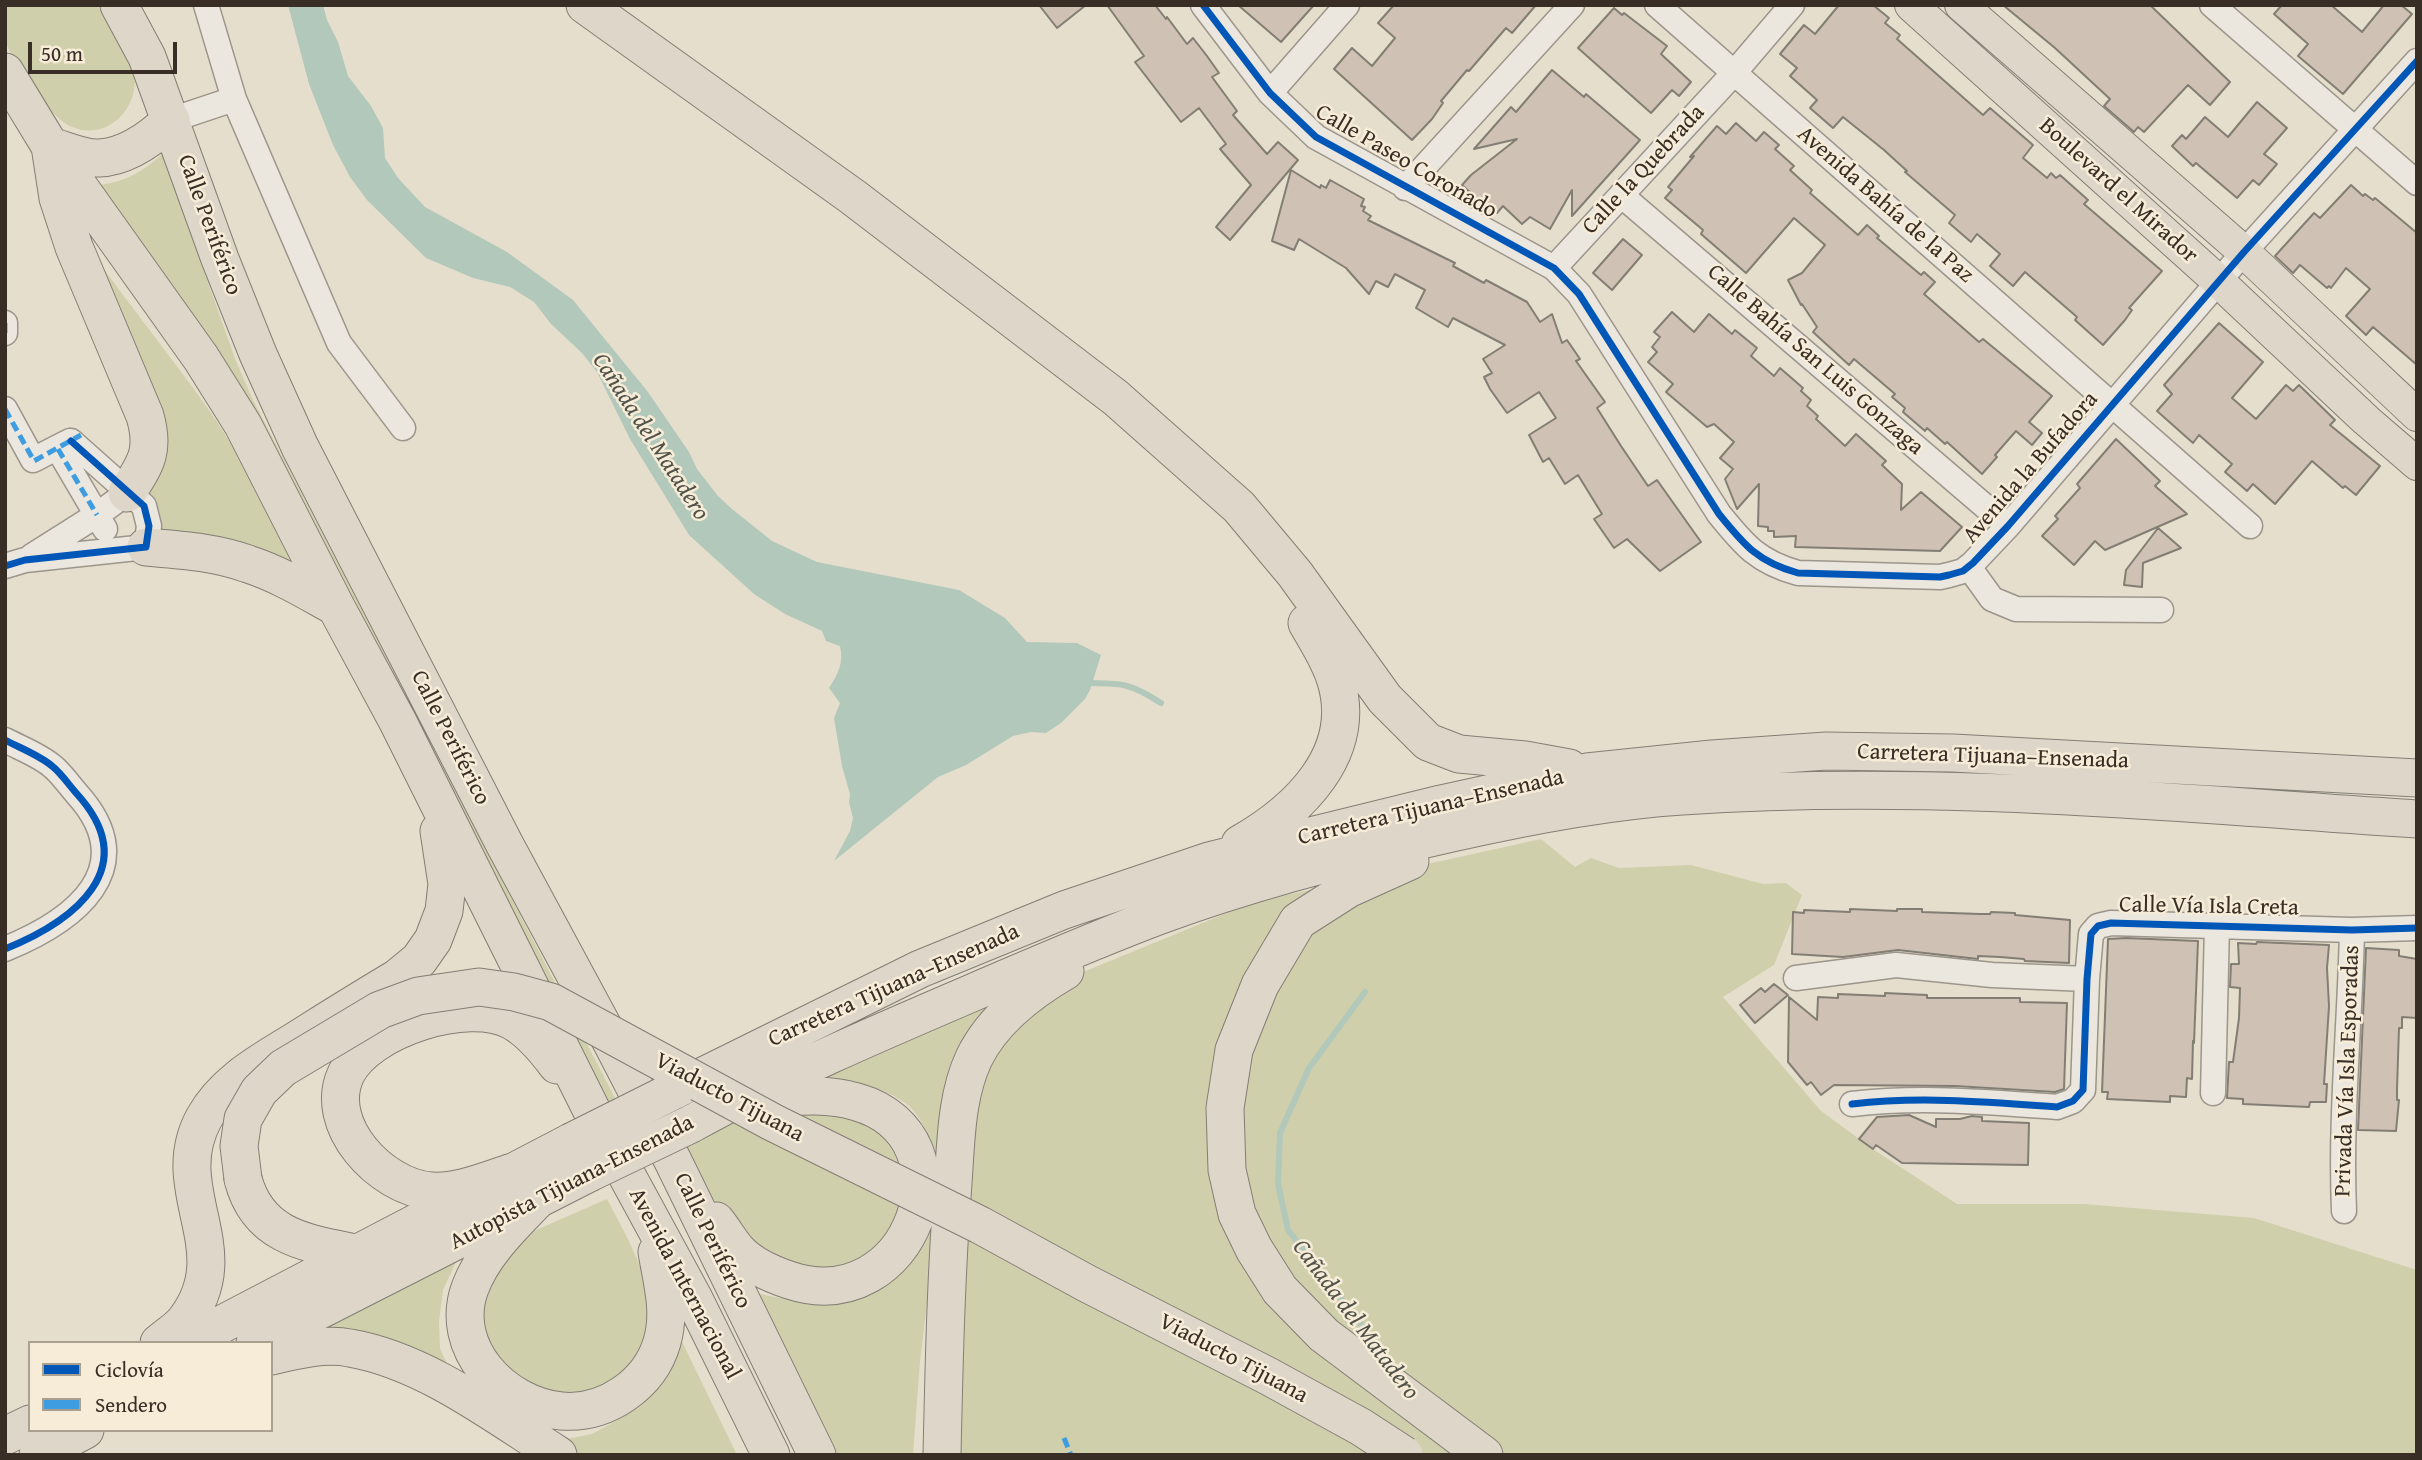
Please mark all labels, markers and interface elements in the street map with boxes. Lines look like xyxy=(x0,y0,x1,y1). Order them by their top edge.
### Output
scale bar xyxy=(32,28,180,72)
text: 50 m xyxy=(41,38,83,69)
street label: Calle Paseo Coronado xyxy=(1310,99,1502,225)
street label: Calle la Quebrada xyxy=(1577,100,1711,240)
street label: Boulevard el Mirador xyxy=(2033,112,2203,270)
street label: Avenida Bahía de la Paz xyxy=(1791,121,1979,289)
street label: Calle Periférico xyxy=(171,151,247,299)
street label: Calle Bahía San Luis Gonzaga xyxy=(1701,259,1929,461)
water label: Cañada del Matadero xyxy=(585,348,715,526)
street label: Avenida la Bufadora xyxy=(1957,386,2105,550)
street label: Calle Periférico xyxy=(404,666,496,810)
street label: Carretera Tijuana–Ensenada xyxy=(1857,738,2129,776)
street label: Carretera Tijuana–Ensenada xyxy=(1295,764,1567,852)
street label: Calle Vía Isla Creta xyxy=(2119,892,2299,922)
street label: Carretera Tijuana–Ensenada xyxy=(764,918,1024,1054)
street label: Privada Vía Isla Esporadas xyxy=(2330,945,2366,1197)
street label: Viaducto Tijuana xyxy=(650,1047,808,1149)
street label: Autopista Tijuana-Ensenada xyxy=(445,1109,699,1257)
street label: Calle Periférico xyxy=(667,1169,757,1313)
street label: Avenida Internacional xyxy=(622,1184,746,1384)
water label: Cañada del Matadero xyxy=(1285,1234,1425,1406)
street label: Viaducto Tijuana xyxy=(1154,1308,1312,1410)
legend xyxy=(28,1341,273,1432)
text: Ciclovía xyxy=(95,1354,164,1385)
text: Sendero xyxy=(95,1389,167,1420)

